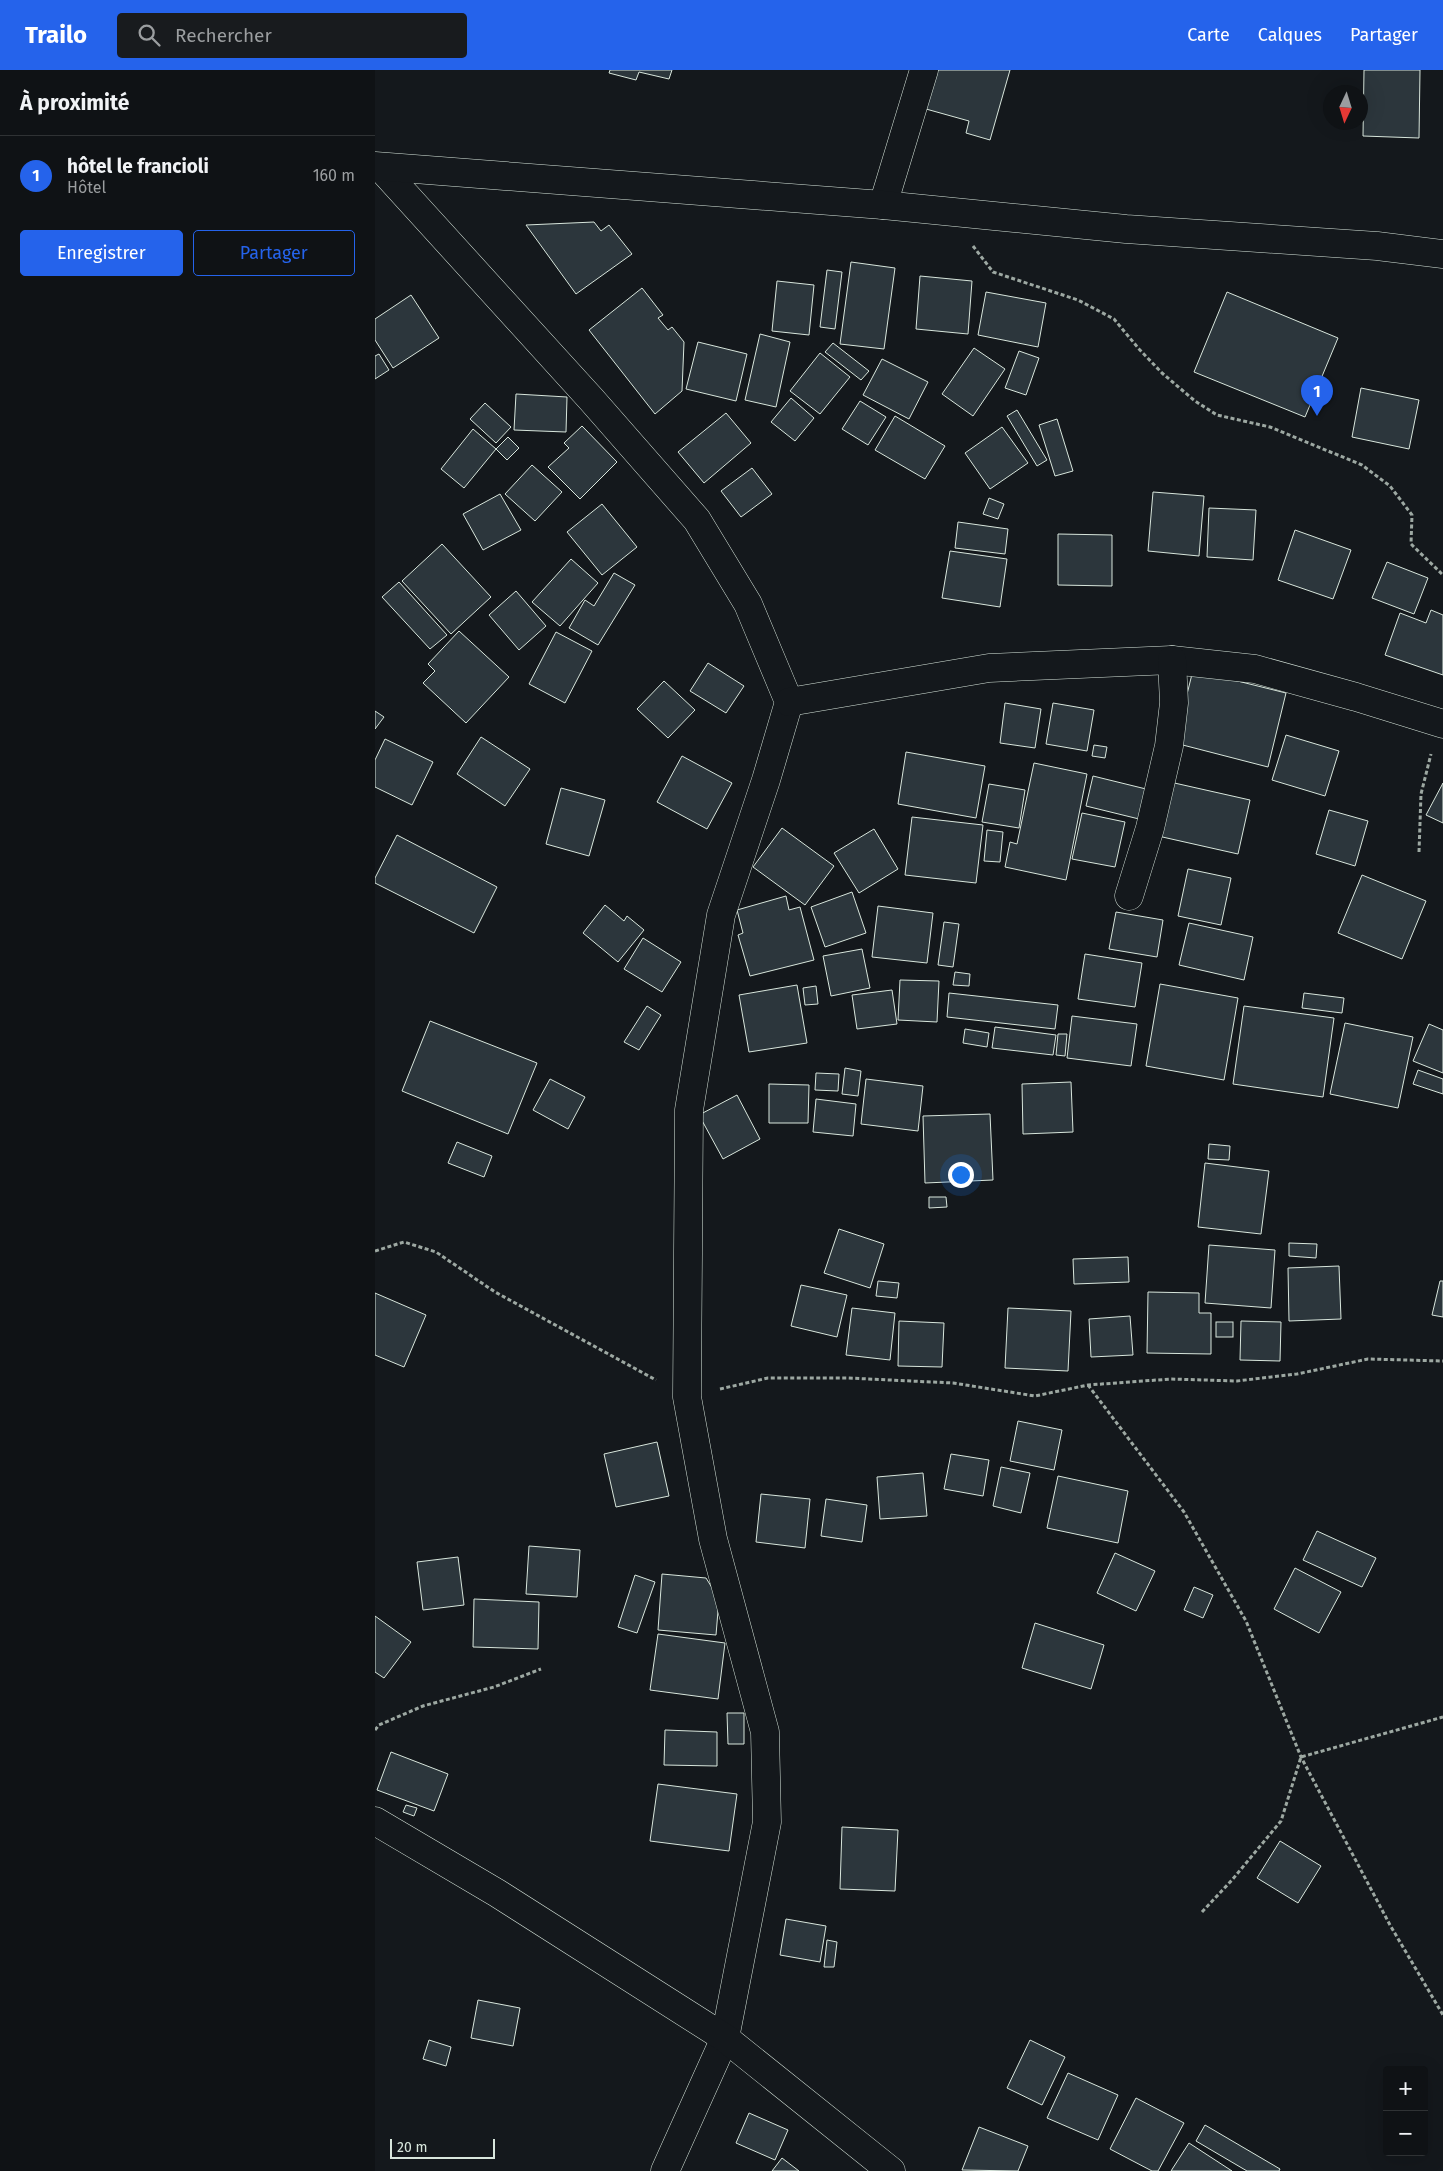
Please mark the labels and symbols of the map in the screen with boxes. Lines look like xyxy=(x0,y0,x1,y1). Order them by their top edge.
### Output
north arrow xyxy=(1323,85,1368,130)
pin: 1 xyxy=(1301,375,1333,416)
your location xyxy=(948,1162,974,1188)
scale bar xyxy=(390,2136,495,2159)

